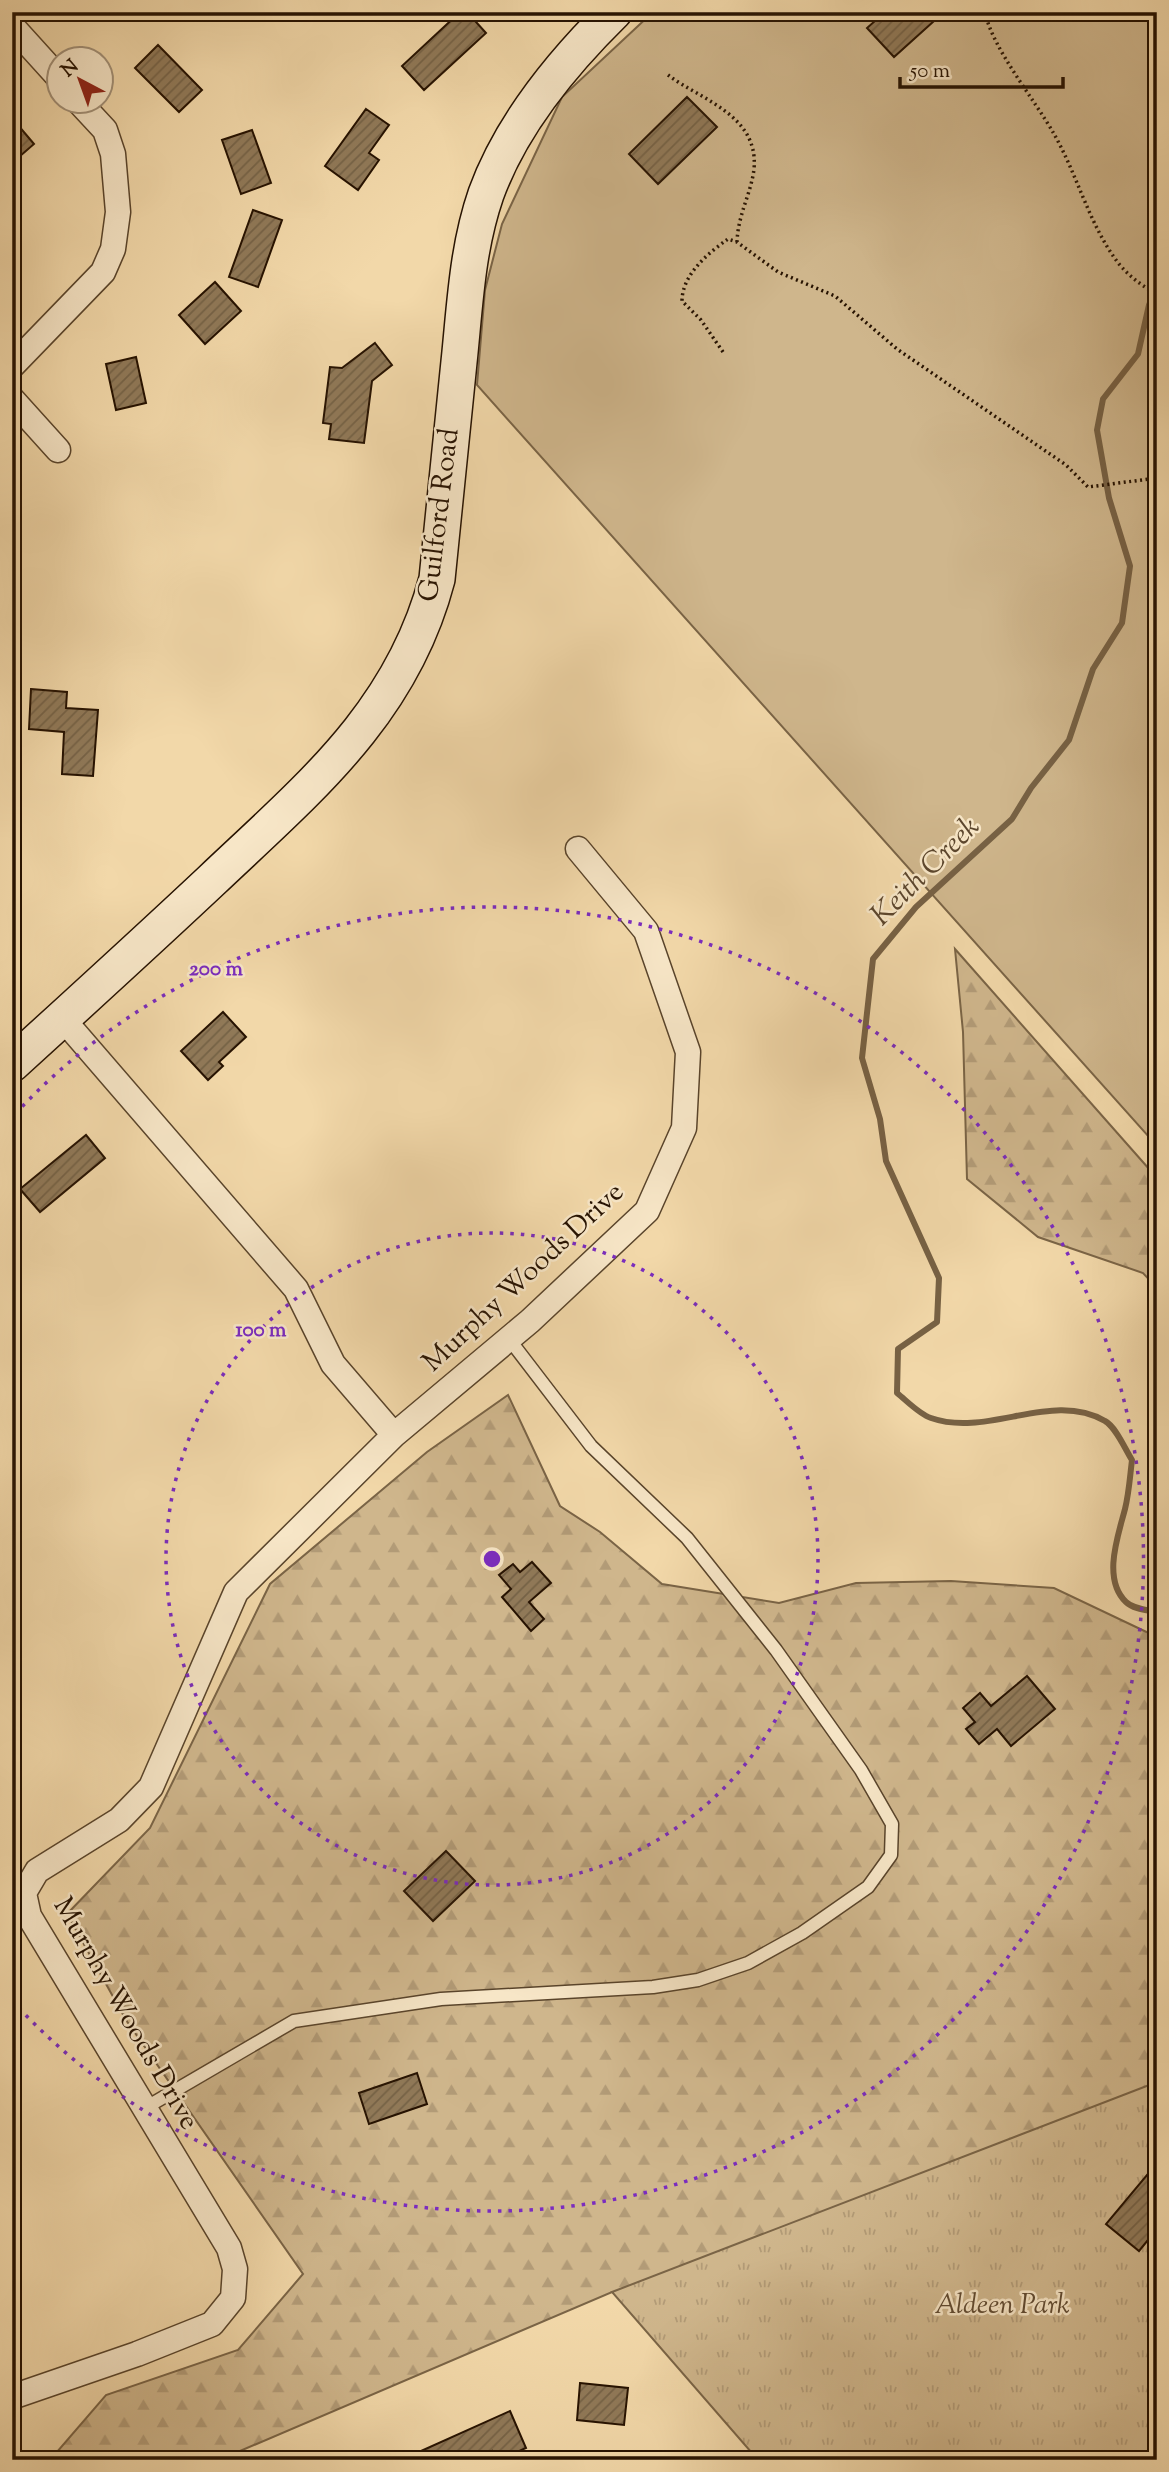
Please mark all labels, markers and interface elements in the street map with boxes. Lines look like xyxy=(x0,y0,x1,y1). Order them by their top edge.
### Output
north arrow xyxy=(46,46,116,116)
scale bar xyxy=(900,46,1062,90)
text: N xyxy=(56,54,85,84)
text: 50 m xyxy=(909,57,950,87)
street label: Guilford Road xyxy=(410,426,471,604)
water label: Keith Creek xyxy=(861,807,991,937)
text: 200 m xyxy=(189,955,244,985)
street label: Murphy Woods Drive xyxy=(414,1174,634,1382)
text: 100 m xyxy=(236,1316,287,1346)
centre of rings xyxy=(480,1547,504,1571)
street label: Murphy Woods Drive xyxy=(42,1890,208,2138)
park label: Aldeen Park xyxy=(934,2286,1070,2326)

